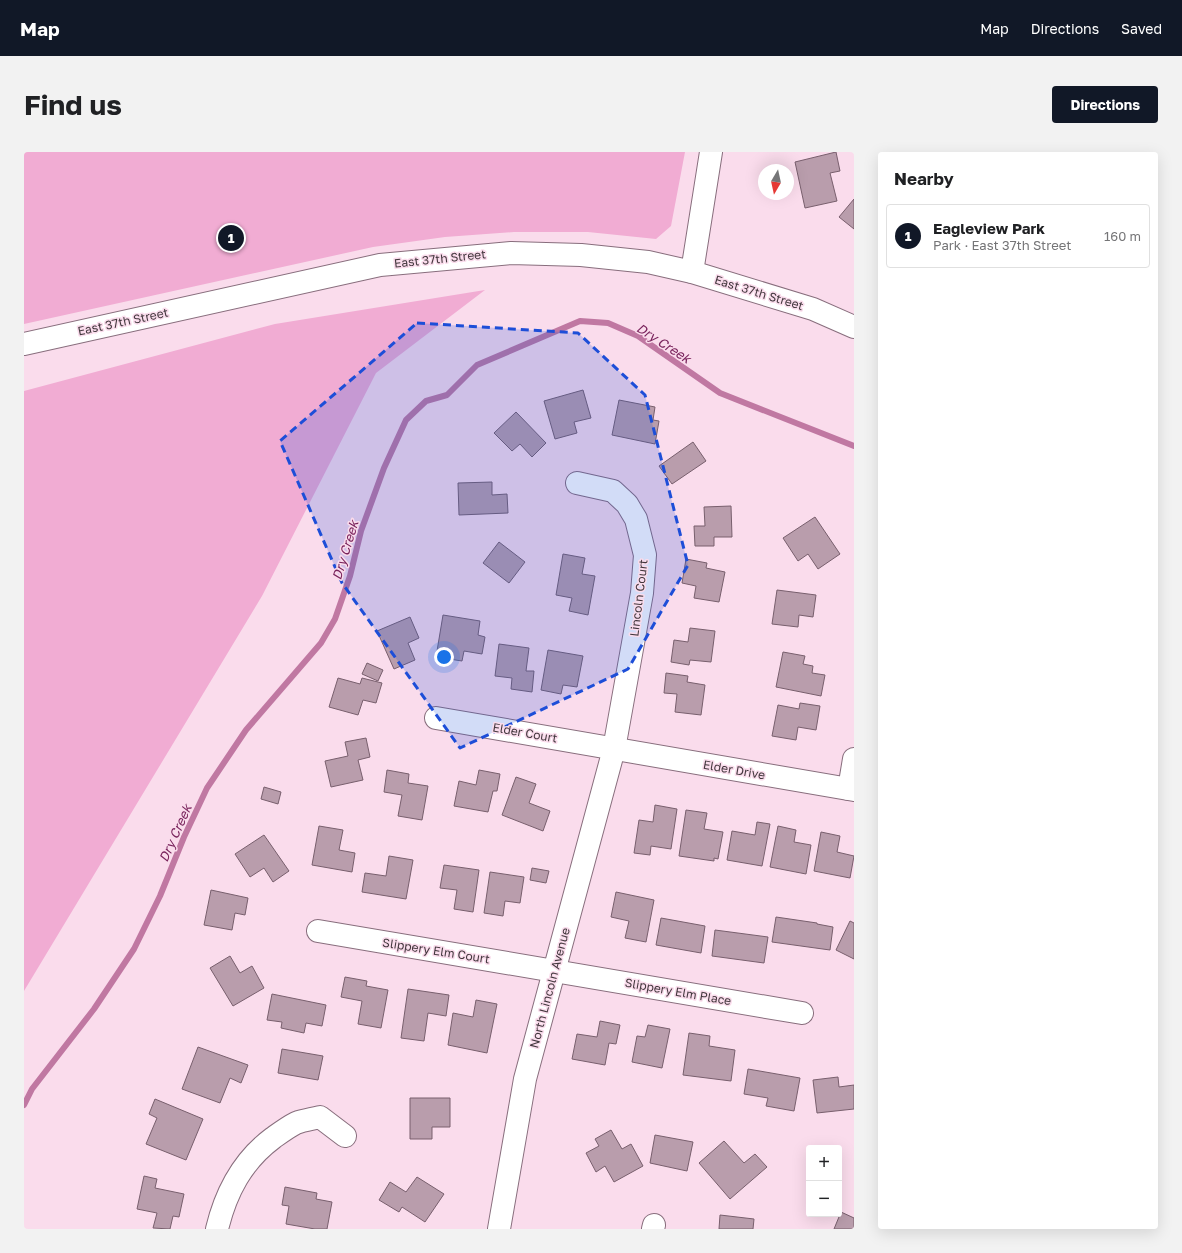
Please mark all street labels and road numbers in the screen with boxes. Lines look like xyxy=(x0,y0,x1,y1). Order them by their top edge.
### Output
street label: East 37th Street xyxy=(393,246,487,271)
street label: East 37th Street xyxy=(713,272,806,313)
street label: East 37th Street xyxy=(76,305,170,338)
street label: Lincoln Court xyxy=(626,558,651,637)
street label: Elder Court xyxy=(492,719,559,746)
street label: Elder Drive xyxy=(702,757,766,782)
street label: North Lincoln Avenue xyxy=(526,926,573,1050)
street label: Slippery Elm Court xyxy=(381,935,491,966)
street label: Slippery Elm Place xyxy=(624,975,733,1008)

